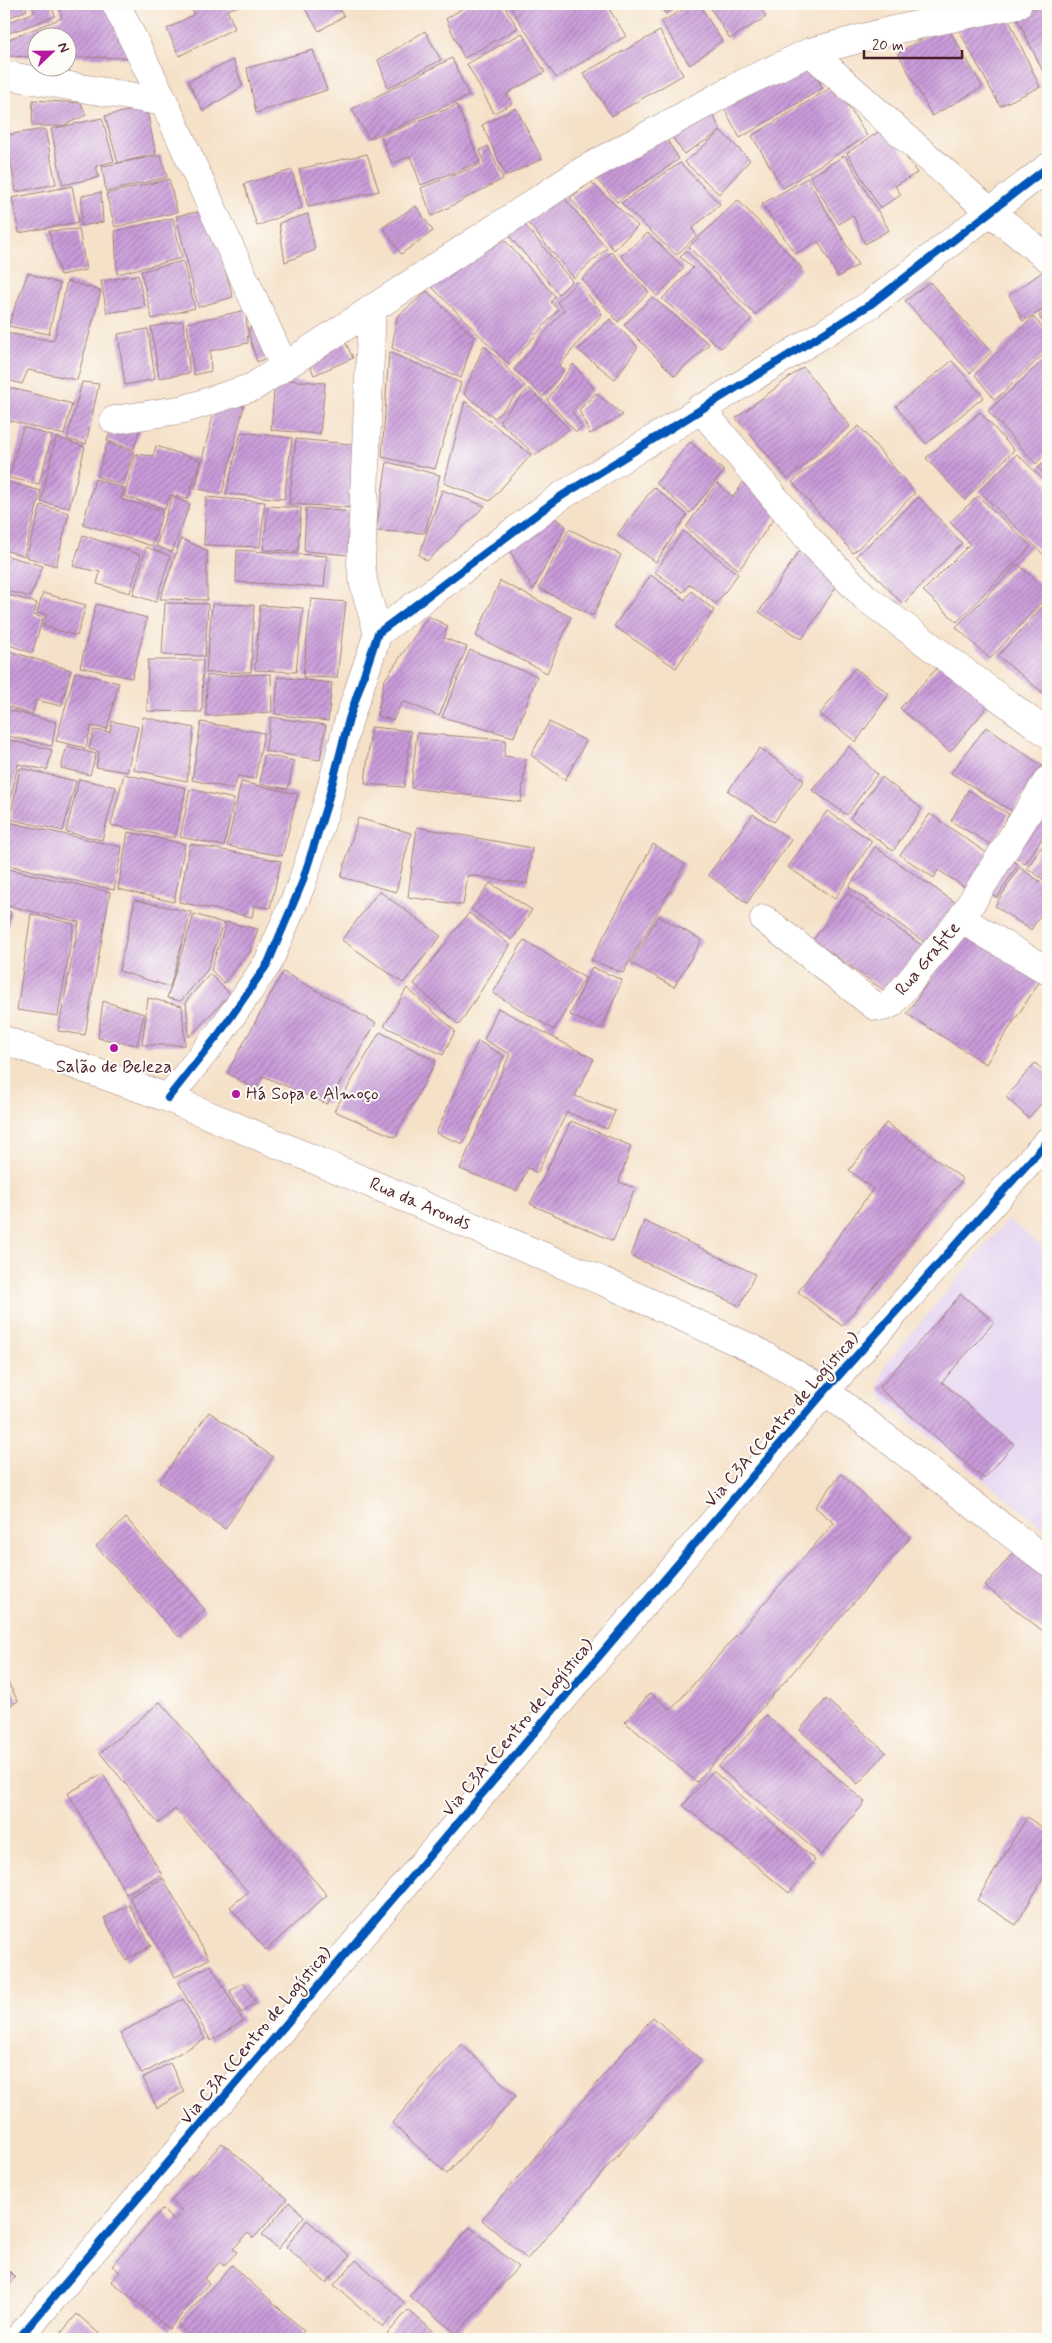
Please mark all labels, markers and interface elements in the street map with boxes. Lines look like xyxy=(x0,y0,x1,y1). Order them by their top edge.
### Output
north arrow xyxy=(28,28,78,78)
scale bar xyxy=(864,28,962,60)
text: 20 m xyxy=(872,36,904,56)
text: N xyxy=(53,40,73,55)
street label: Rua Grafite xyxy=(890,917,966,1001)
marker: Salão de Beleza xyxy=(108,1042,120,1054)
place label: Salão de Beleza xyxy=(56,1055,172,1079)
place label: Há Sopa e Almoço xyxy=(246,1082,379,1106)
marker: Há Sopa e Almoço xyxy=(230,1088,242,1100)
street label: Rua da Aronds xyxy=(366,1172,474,1236)
street label: Via C3A (Centro de Logística) xyxy=(699,1327,866,1514)
street label: Via C3A (Centro de Logística) xyxy=(436,1634,601,1823)
street label: Via C3A (Centro de Logística) xyxy=(174,1942,339,2131)

